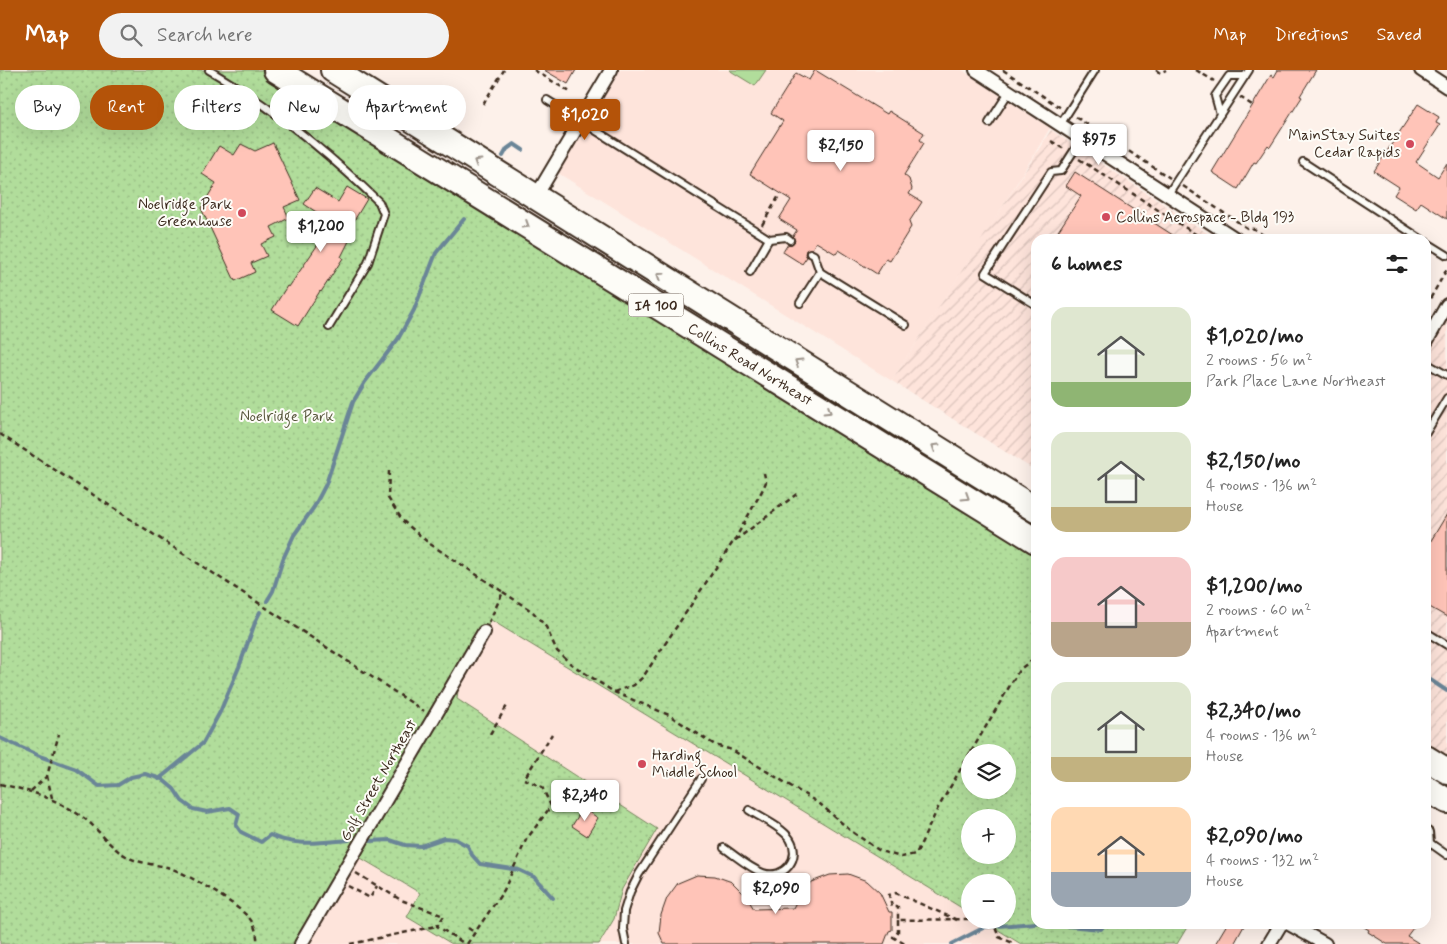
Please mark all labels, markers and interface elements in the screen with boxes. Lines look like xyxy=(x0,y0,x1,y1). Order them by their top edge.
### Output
search box xyxy=(99,13,449,58)
text: Map xyxy=(25,20,69,51)
icon: search xyxy=(117,21,145,49)
text: Search here xyxy=(157,23,253,48)
text: Map xyxy=(1214,23,1247,47)
text: Directions xyxy=(1275,23,1349,47)
text: Saved xyxy=(1377,23,1422,47)
chip: Buy xyxy=(15,85,80,130)
chip: Rent xyxy=(90,85,164,130)
chip: Filters xyxy=(174,85,260,130)
chip: New xyxy=(270,85,338,130)
chip: Apartment xyxy=(348,85,466,130)
pin: $1,020 xyxy=(544,98,626,141)
text: $1,020 xyxy=(561,104,609,125)
pin: $975 xyxy=(1069,124,1129,166)
place label: MainStay Suites Cedar Rapids xyxy=(1288,126,1400,163)
pin: $2,150 xyxy=(800,129,882,172)
text: $975 xyxy=(1082,129,1116,150)
text: $2,150 xyxy=(818,135,864,156)
marker: MainStay Suites Cedar Rapids xyxy=(1404,138,1416,150)
one-way arrow xyxy=(474,158,483,168)
place label: Noelridge Park Greenhouse xyxy=(138,195,233,232)
marker: Noelridge Park Greenhouse xyxy=(236,207,248,219)
place label: Collins Aerospace - Bldg 193 xyxy=(1116,208,1294,228)
pin: $1,200 xyxy=(280,210,362,253)
marker: Collins Aerospace - Bldg 193 xyxy=(1100,211,1112,223)
text: $1,200 xyxy=(297,216,345,237)
one-way arrow xyxy=(521,218,530,228)
text: 6 homes xyxy=(1051,250,1122,278)
icon: filters xyxy=(1383,250,1411,278)
one-way arrow xyxy=(656,272,665,282)
road number: IA 100 xyxy=(628,294,684,316)
street label: Collins Road Northeast xyxy=(684,319,816,411)
text: $1,020/mo xyxy=(1206,322,1303,350)
icon: home xyxy=(1091,327,1151,387)
text: 2 rooms · 56 m² xyxy=(1206,350,1313,371)
one-way arrow xyxy=(794,358,803,368)
text: Park Place Lane Northeast xyxy=(1206,371,1386,392)
one-way arrow xyxy=(822,405,831,415)
park label: Noelridge Park xyxy=(240,407,335,428)
one-way arrow xyxy=(932,444,941,454)
text: $2,150/mo xyxy=(1206,447,1300,475)
icon: home xyxy=(1091,452,1151,512)
text: 4 rooms · 136 m² xyxy=(1206,475,1317,496)
one-way arrow xyxy=(960,491,970,500)
text: House xyxy=(1206,496,1244,517)
text: $1,200/mo xyxy=(1206,572,1303,600)
icon: home xyxy=(1091,577,1151,637)
text: 2 rooms · 60 m² xyxy=(1206,600,1311,621)
text: Apartment xyxy=(1206,621,1279,642)
text: $2,340/mo xyxy=(1206,697,1301,725)
icon: home xyxy=(1091,702,1151,762)
street label: Golf Street Northeast xyxy=(336,716,422,845)
text: 4 rooms · 136 m² xyxy=(1206,725,1317,746)
map controls xyxy=(961,744,1016,929)
button: layers xyxy=(961,744,1016,799)
place label: Harding Middle School xyxy=(652,746,737,783)
text: House xyxy=(1206,746,1244,767)
marker: Harding Middle School xyxy=(636,758,648,770)
pin: $2,340 xyxy=(544,780,626,822)
text: $2,340 xyxy=(562,785,608,806)
button: + xyxy=(961,809,1016,864)
text: $2,090/mo xyxy=(1206,822,1303,850)
icon: home xyxy=(1091,827,1151,887)
text: 4 rooms · 132 m² xyxy=(1206,850,1319,871)
text: House xyxy=(1206,871,1244,892)
pin: $2,090 xyxy=(735,872,817,915)
button: − xyxy=(961,874,1016,929)
text: $2,090 xyxy=(752,878,800,899)

